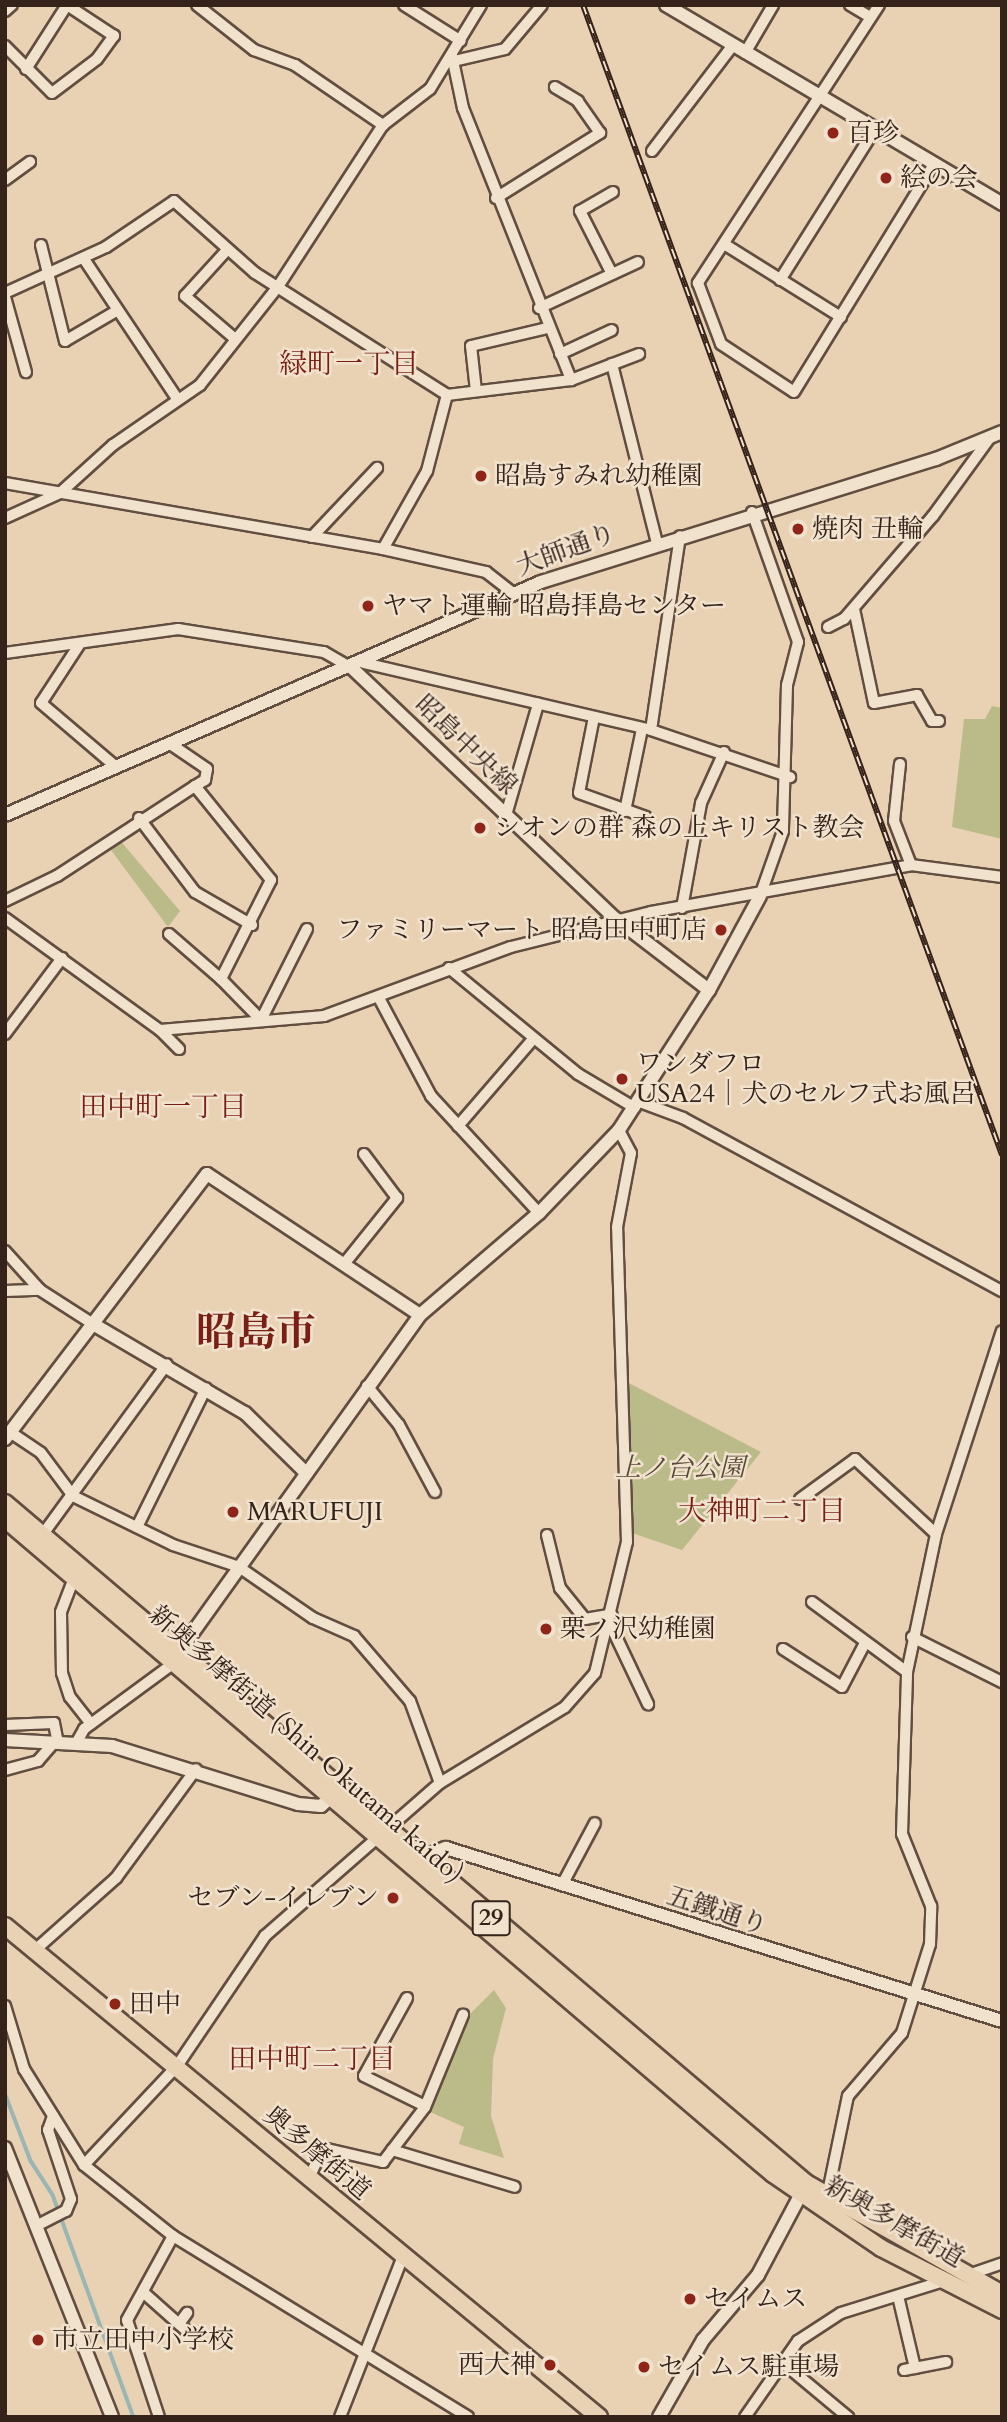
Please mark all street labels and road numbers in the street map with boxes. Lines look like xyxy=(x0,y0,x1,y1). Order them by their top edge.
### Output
street label: 大師通り xyxy=(512,518,620,582)
street label: 昭島中央線 xyxy=(408,689,524,801)
street label: 新奥多摩街道 (Shin Okutama kaido) xyxy=(142,1599,470,1889)
street label: 五鐵通り xyxy=(663,1880,771,1942)
road number: 29 xyxy=(470,1898,512,1938)
street label: 奥多摩街道 xyxy=(257,2099,377,2207)
street label: 新奥多摩街道 xyxy=(819,2169,969,2275)

